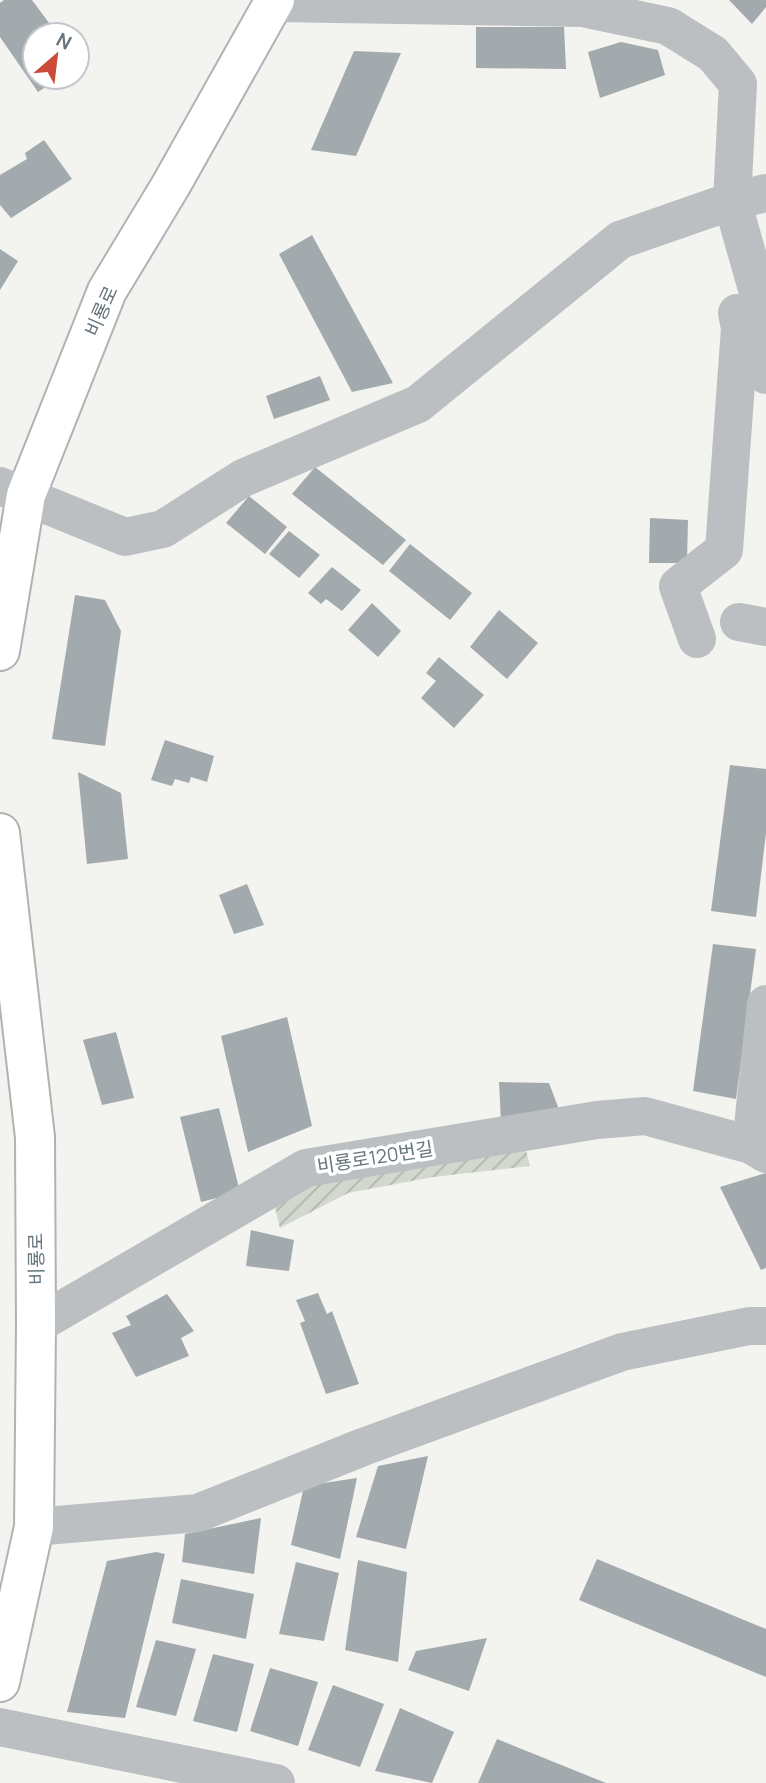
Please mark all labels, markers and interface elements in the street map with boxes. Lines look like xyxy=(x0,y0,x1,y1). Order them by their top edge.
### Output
north arrow xyxy=(21,21,91,91)
text: N xyxy=(52,26,76,56)
street label: 비룡로 xyxy=(78,282,124,340)
street label: 비룡로120번길 xyxy=(315,1135,435,1179)
street label: 비룡로 xyxy=(23,1233,49,1285)

